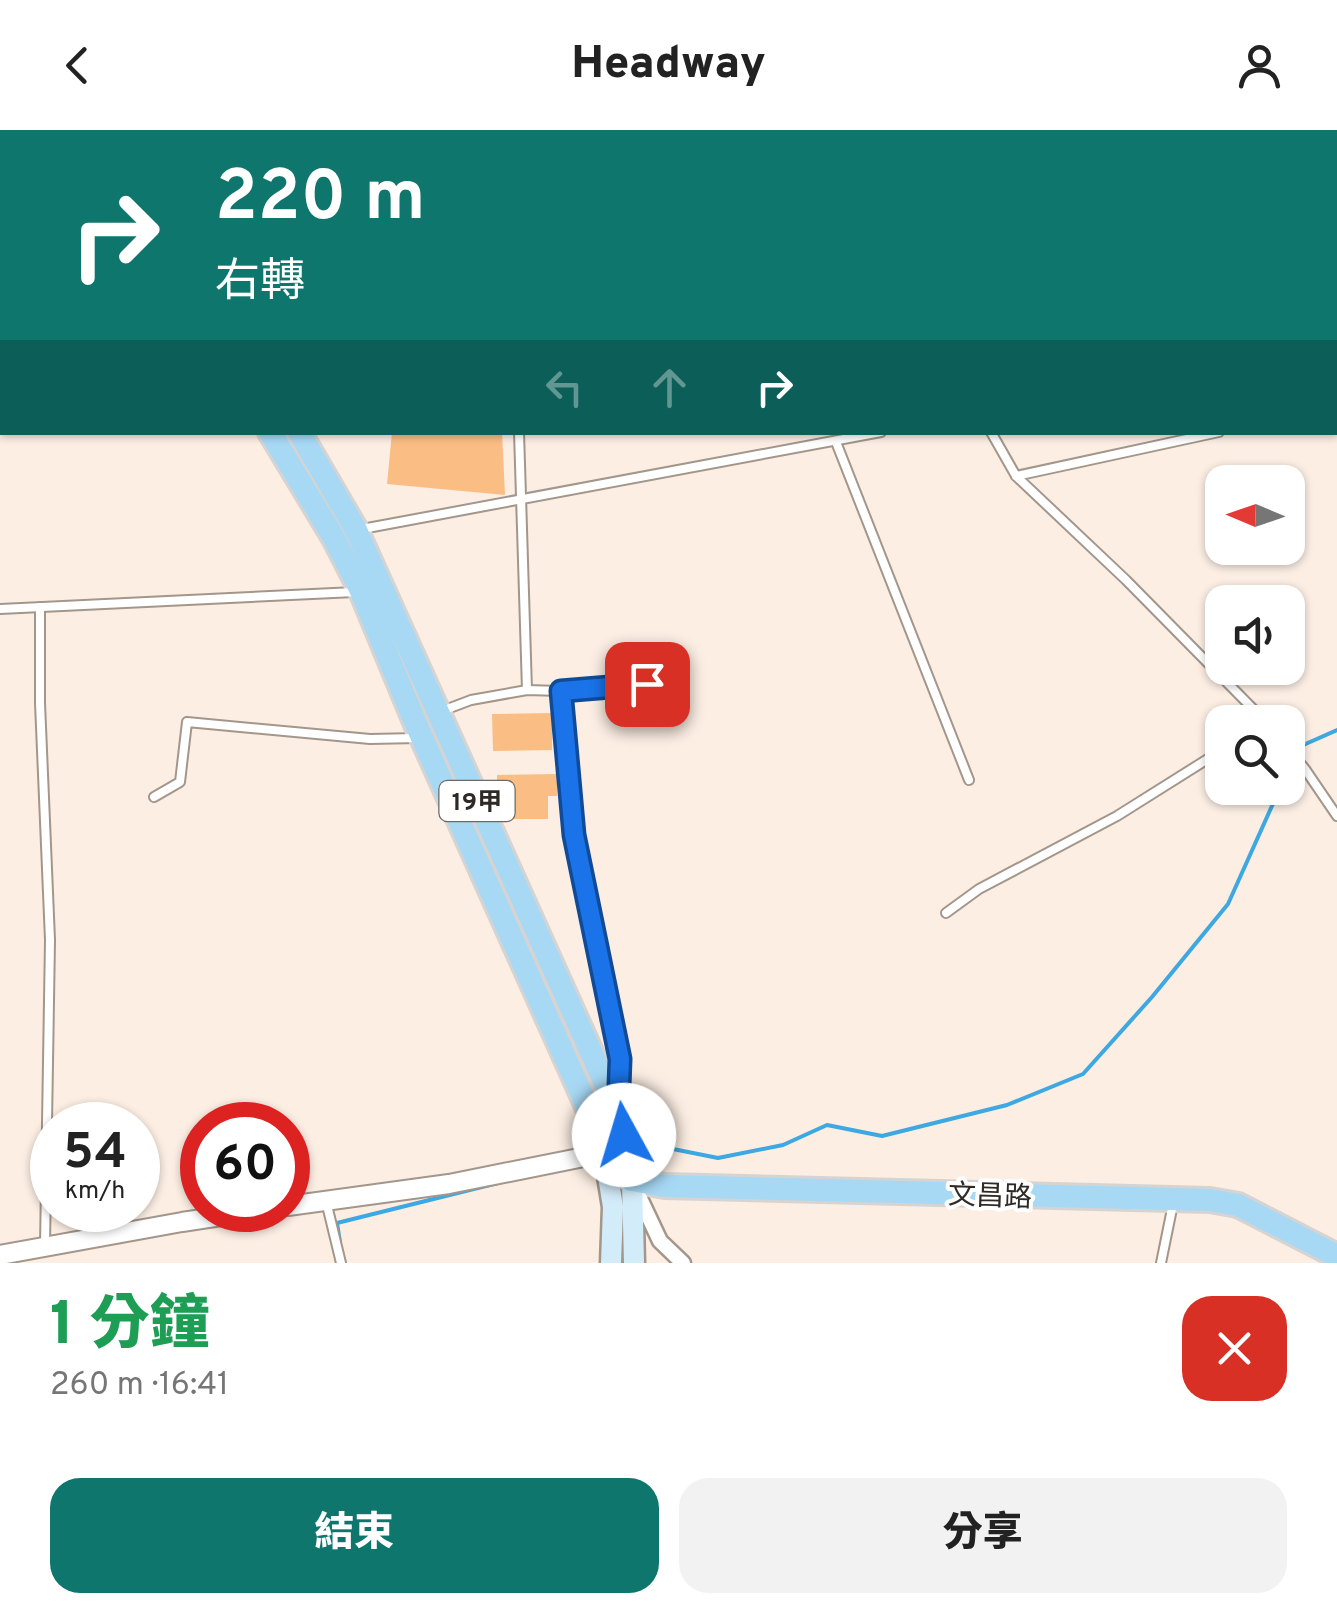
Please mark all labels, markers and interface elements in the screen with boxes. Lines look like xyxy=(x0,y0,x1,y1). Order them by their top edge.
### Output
text: Headway xyxy=(571,37,766,94)
icon: back xyxy=(50,38,105,93)
icon: person xyxy=(1232,38,1287,93)
text: 220 m xyxy=(215,156,425,245)
icon: right xyxy=(50,170,180,300)
text: 右轉 xyxy=(215,255,305,312)
icon: left xyxy=(537,360,592,415)
icon: ahead xyxy=(642,360,697,415)
icon: right xyxy=(747,360,802,415)
north arrow xyxy=(1205,465,1305,565)
map controls xyxy=(1205,465,1305,805)
button: sound xyxy=(1205,585,1305,685)
pin xyxy=(605,642,690,727)
icon: arrive xyxy=(620,657,675,712)
button: search xyxy=(1205,705,1305,805)
road number: 19甲 xyxy=(440,781,514,821)
position arrow xyxy=(572,1083,676,1187)
speed limit sign: 60 xyxy=(180,1102,310,1232)
text: 54 xyxy=(63,1123,127,1186)
text: km/h xyxy=(65,1176,125,1208)
street label: 文昌路 xyxy=(947,1179,1033,1217)
text: 1 分鐘 xyxy=(50,1290,210,1366)
button: close xyxy=(1182,1296,1287,1401)
text: 260 m · 16:41 xyxy=(50,1366,229,1406)
button: 結束 xyxy=(50,1478,659,1593)
button: 分享 xyxy=(679,1478,1287,1593)

